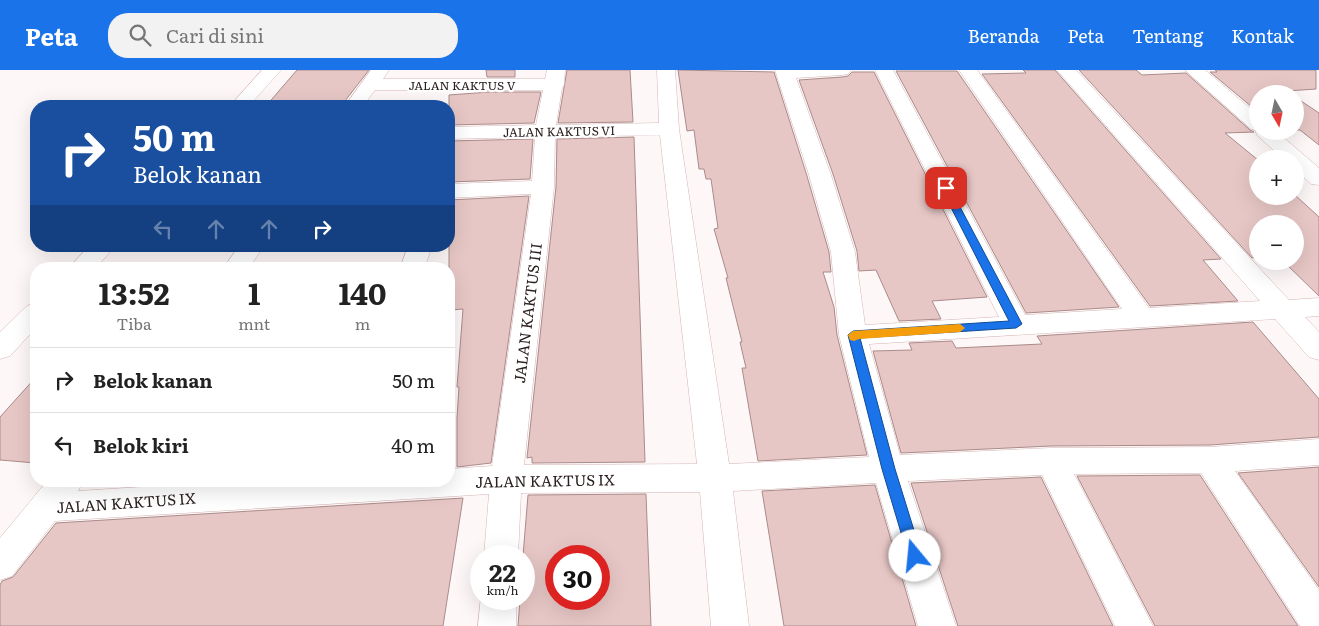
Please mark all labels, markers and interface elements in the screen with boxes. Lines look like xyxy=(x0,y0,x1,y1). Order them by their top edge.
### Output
search box xyxy=(108,13,458,58)
text: Peta xyxy=(25,18,78,53)
icon: search xyxy=(126,21,154,49)
text: Cari di sini xyxy=(166,21,264,49)
text: Beranda xyxy=(968,22,1039,49)
text: Peta xyxy=(1067,22,1104,49)
text: Tentang xyxy=(1132,22,1203,49)
text: Kontak xyxy=(1231,22,1294,49)
street label: JALAN KAKTUS V xyxy=(408,76,516,94)
north arrow xyxy=(1249,85,1304,140)
map controls xyxy=(1249,85,1304,270)
text: 50 m xyxy=(133,110,216,162)
icon: right xyxy=(50,120,115,185)
street label: JALAN KAKTUS VI xyxy=(503,121,615,141)
button: + xyxy=(1249,150,1304,205)
text: Belok kanan xyxy=(133,157,262,190)
pin xyxy=(925,167,967,209)
icon: arrive xyxy=(932,174,960,202)
icon: left xyxy=(149,215,177,243)
icon: ahead xyxy=(202,215,230,243)
icon: ahead xyxy=(255,215,283,243)
icon: right xyxy=(308,215,336,243)
button: − xyxy=(1249,215,1304,270)
street label: JALAN KAKTUS III xyxy=(507,242,547,384)
text: 13:52 xyxy=(99,270,170,314)
text: 1 xyxy=(248,270,260,314)
text: 140 xyxy=(339,270,386,314)
text: Tiba xyxy=(117,311,152,335)
text: mnt xyxy=(238,311,270,335)
text: m xyxy=(355,311,370,335)
icon: right xyxy=(50,366,78,394)
text: Belok kanan xyxy=(93,366,212,394)
text: 50 m xyxy=(392,366,435,394)
icon: left xyxy=(50,431,78,459)
text: Belok kiri xyxy=(93,431,189,459)
text: 40 m xyxy=(391,431,435,459)
street label: JALAN KAKTUS IX xyxy=(475,467,615,493)
street label: JALAN KAKTUS IX xyxy=(56,486,197,518)
position arrow xyxy=(888,529,940,581)
speed limit sign: 30 xyxy=(545,545,610,610)
text: 22 xyxy=(489,553,516,590)
text: km/h xyxy=(487,581,518,599)

